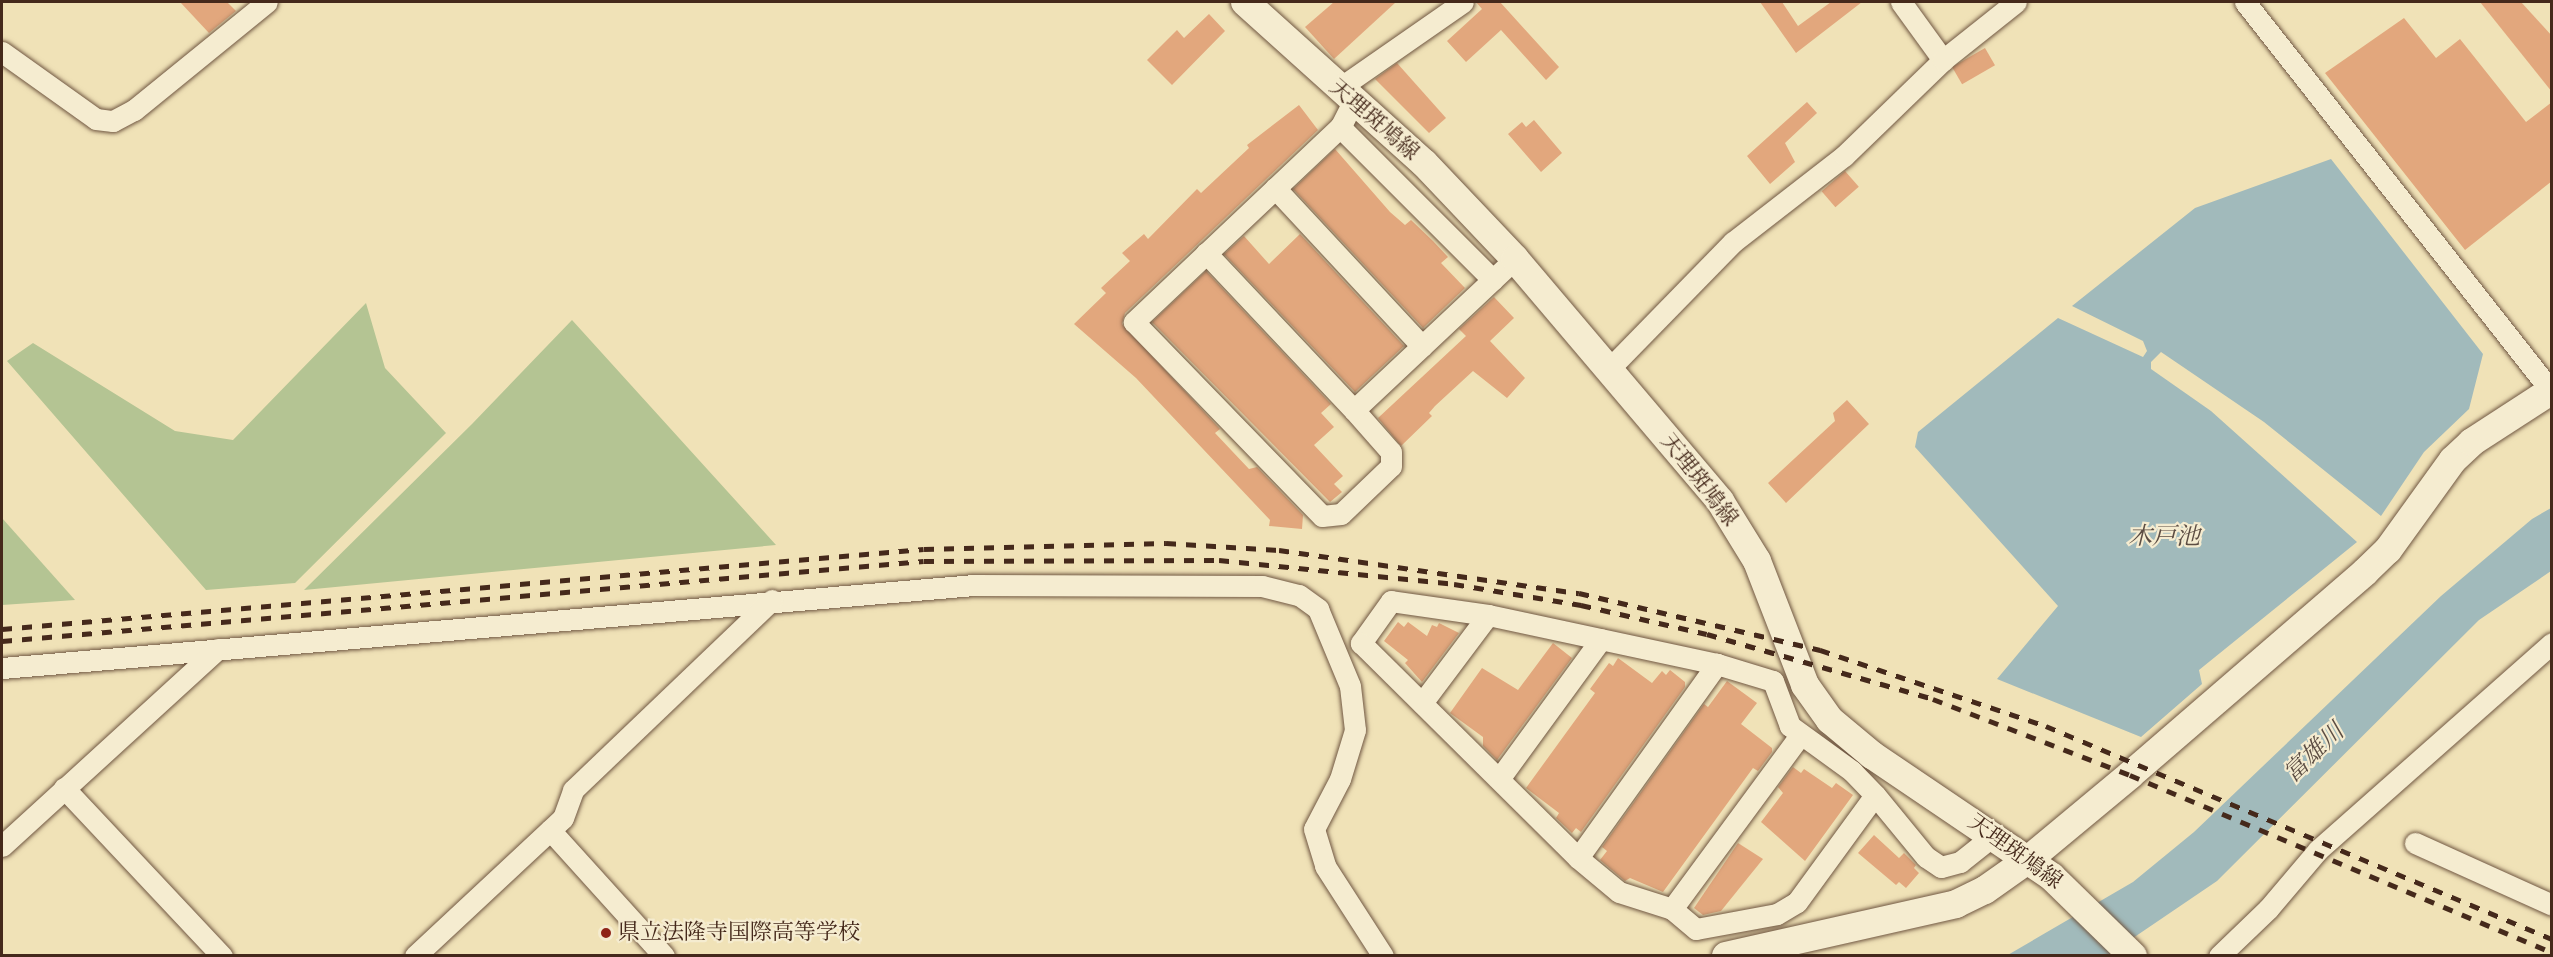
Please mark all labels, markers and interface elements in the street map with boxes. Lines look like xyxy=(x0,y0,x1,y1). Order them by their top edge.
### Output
street label: 天理斑鳩線 xyxy=(1324,74,1424,166)
street label: 天理斑鳩線 xyxy=(1655,429,1743,531)
water label: 木戸池 xyxy=(2128,523,2200,551)
water label: 富雄川 xyxy=(2278,718,2350,788)
street label: 天理斑鳩線 xyxy=(1963,809,2067,895)
place label: 県立法隆寺国際高等学校 xyxy=(618,920,860,946)
marker: 県立法隆寺国際高等学校 xyxy=(599,926,613,940)

